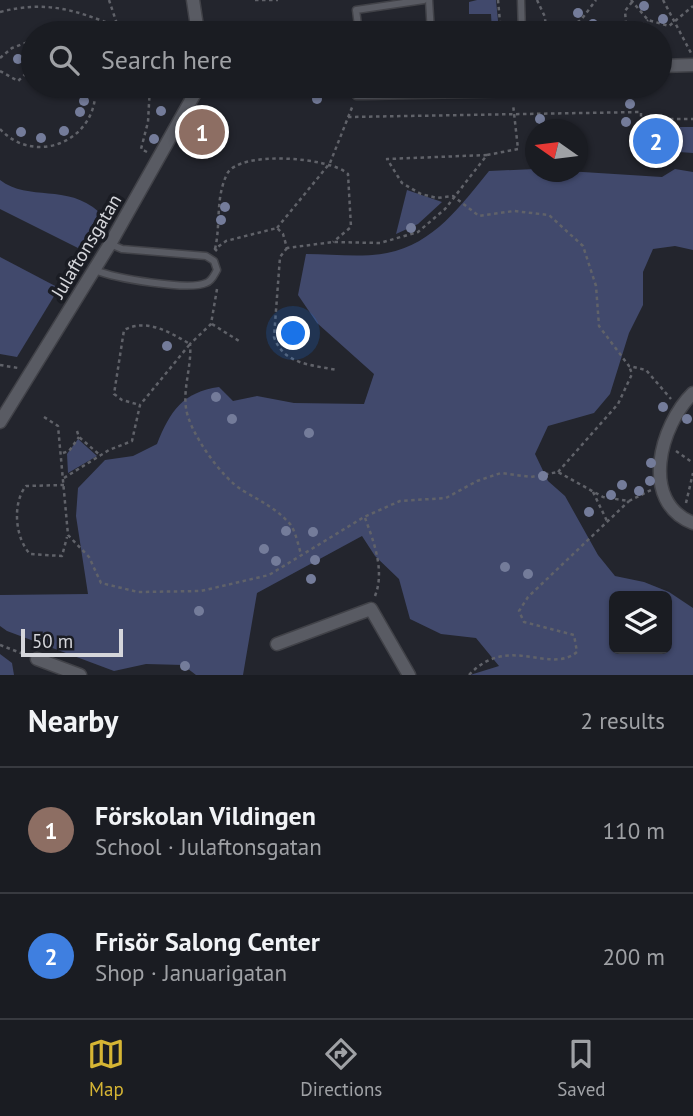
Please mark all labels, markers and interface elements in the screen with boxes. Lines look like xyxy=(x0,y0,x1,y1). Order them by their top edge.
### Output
search box xyxy=(21,21,672,98)
icon: search xyxy=(45,41,83,79)
text: Search here xyxy=(101,43,232,76)
pin: 1 xyxy=(179,106,225,158)
pin: 2 xyxy=(633,115,679,167)
north arrow xyxy=(525,119,588,182)
street label: Julaftonsgatan xyxy=(45,190,126,303)
your location xyxy=(276,316,310,350)
map controls xyxy=(609,591,672,654)
button: layers xyxy=(609,591,672,654)
scale bar xyxy=(21,626,122,658)
text: 50 m xyxy=(32,629,73,653)
text: Nearby xyxy=(28,701,118,740)
text: 2 results xyxy=(581,706,665,735)
text: Förskolan Vildingen xyxy=(95,799,316,832)
text: 1 xyxy=(44,816,58,845)
text: 110 m xyxy=(603,816,665,845)
text: School · Julaftonsgatan xyxy=(95,832,322,861)
text: Frisör Salong Center xyxy=(95,925,320,958)
text: 2 xyxy=(44,942,58,971)
text: 200 m xyxy=(603,942,665,971)
text: Shop · Januarigatan xyxy=(95,958,287,987)
tab: Map xyxy=(87,1035,125,1101)
tab: Directions xyxy=(300,1035,382,1101)
tab: Saved xyxy=(557,1035,606,1101)

